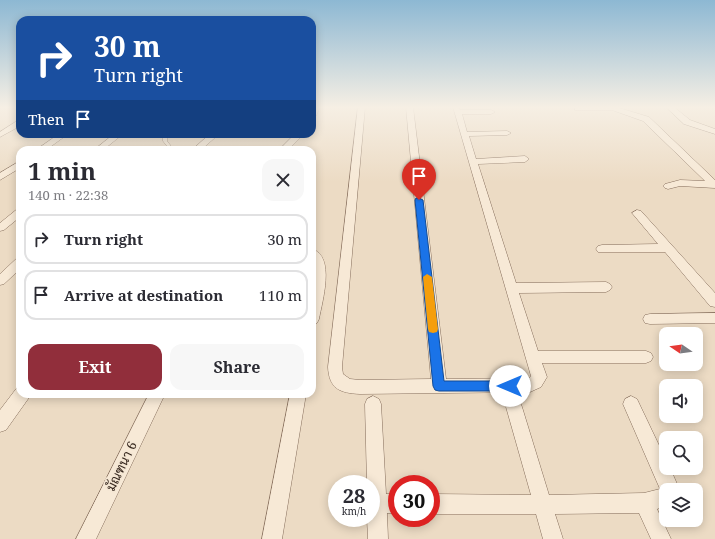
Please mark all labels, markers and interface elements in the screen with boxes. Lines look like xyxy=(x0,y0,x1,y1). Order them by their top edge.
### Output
text: 30 m xyxy=(94,27,161,65)
icon: right xyxy=(28,32,80,84)
text: Turn right xyxy=(94,63,183,87)
icon: arrive xyxy=(72,108,94,130)
text: Then xyxy=(28,109,64,129)
text: 1 min xyxy=(28,154,96,187)
button: close xyxy=(262,159,304,201)
pin xyxy=(402,159,436,200)
icon: arrive xyxy=(408,165,430,187)
text: 140 m · 22:38 xyxy=(28,186,108,204)
icon: right xyxy=(30,228,52,250)
text: Turn right xyxy=(64,229,143,249)
text: 30 m xyxy=(267,229,302,249)
icon: arrive xyxy=(30,284,52,306)
text: Arrive at destination xyxy=(64,285,223,305)
text: 110 m xyxy=(259,285,302,305)
north arrow xyxy=(659,327,703,371)
map controls xyxy=(659,327,703,527)
button: Exit xyxy=(28,344,162,390)
button: Share xyxy=(170,344,304,390)
position arrow xyxy=(489,365,531,407)
button: sound xyxy=(659,379,703,423)
button: search xyxy=(659,431,703,475)
street label: มัณฑนา 6 xyxy=(101,438,141,494)
speed limit sign: 30 xyxy=(388,475,440,527)
text: 28 xyxy=(343,482,365,509)
button: layers xyxy=(659,483,703,527)
text: km/h xyxy=(342,504,366,518)

